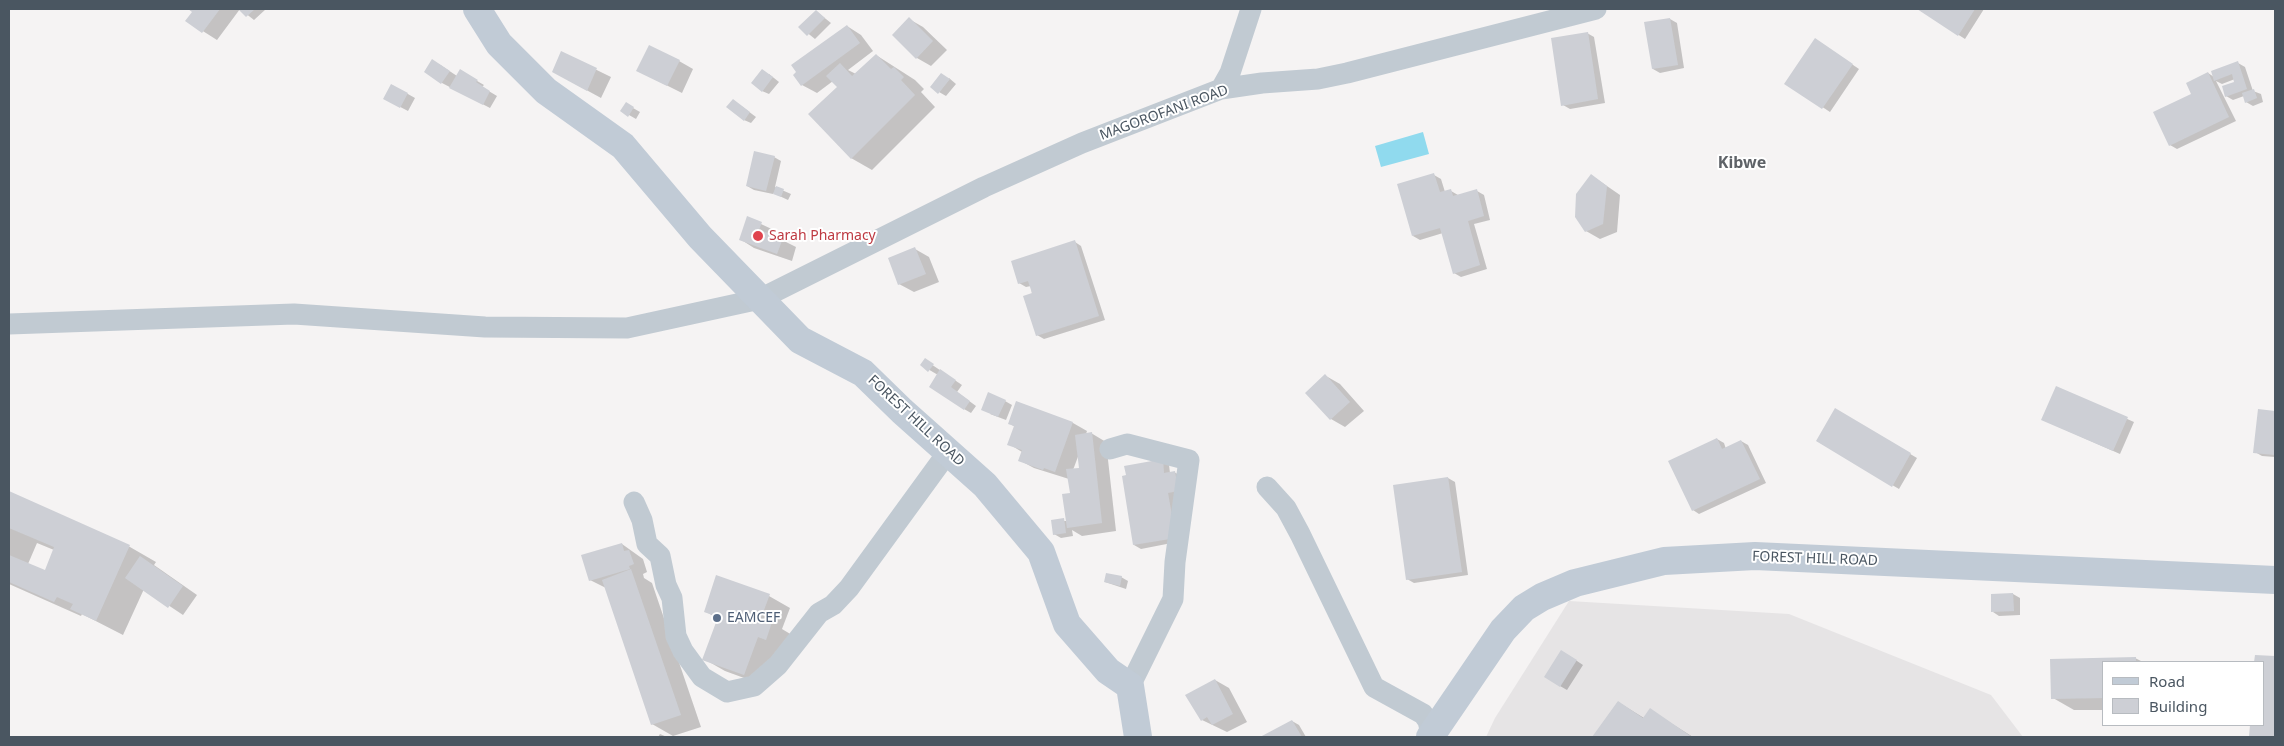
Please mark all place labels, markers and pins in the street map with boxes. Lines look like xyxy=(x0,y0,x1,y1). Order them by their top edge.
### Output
place label: Sarah Pharmacy xyxy=(769,228,876,244)
marker: Sarah Pharmacy xyxy=(751,229,765,243)
place label: EAMCEF xyxy=(727,610,780,626)
marker: EAMCEF xyxy=(711,612,723,624)

